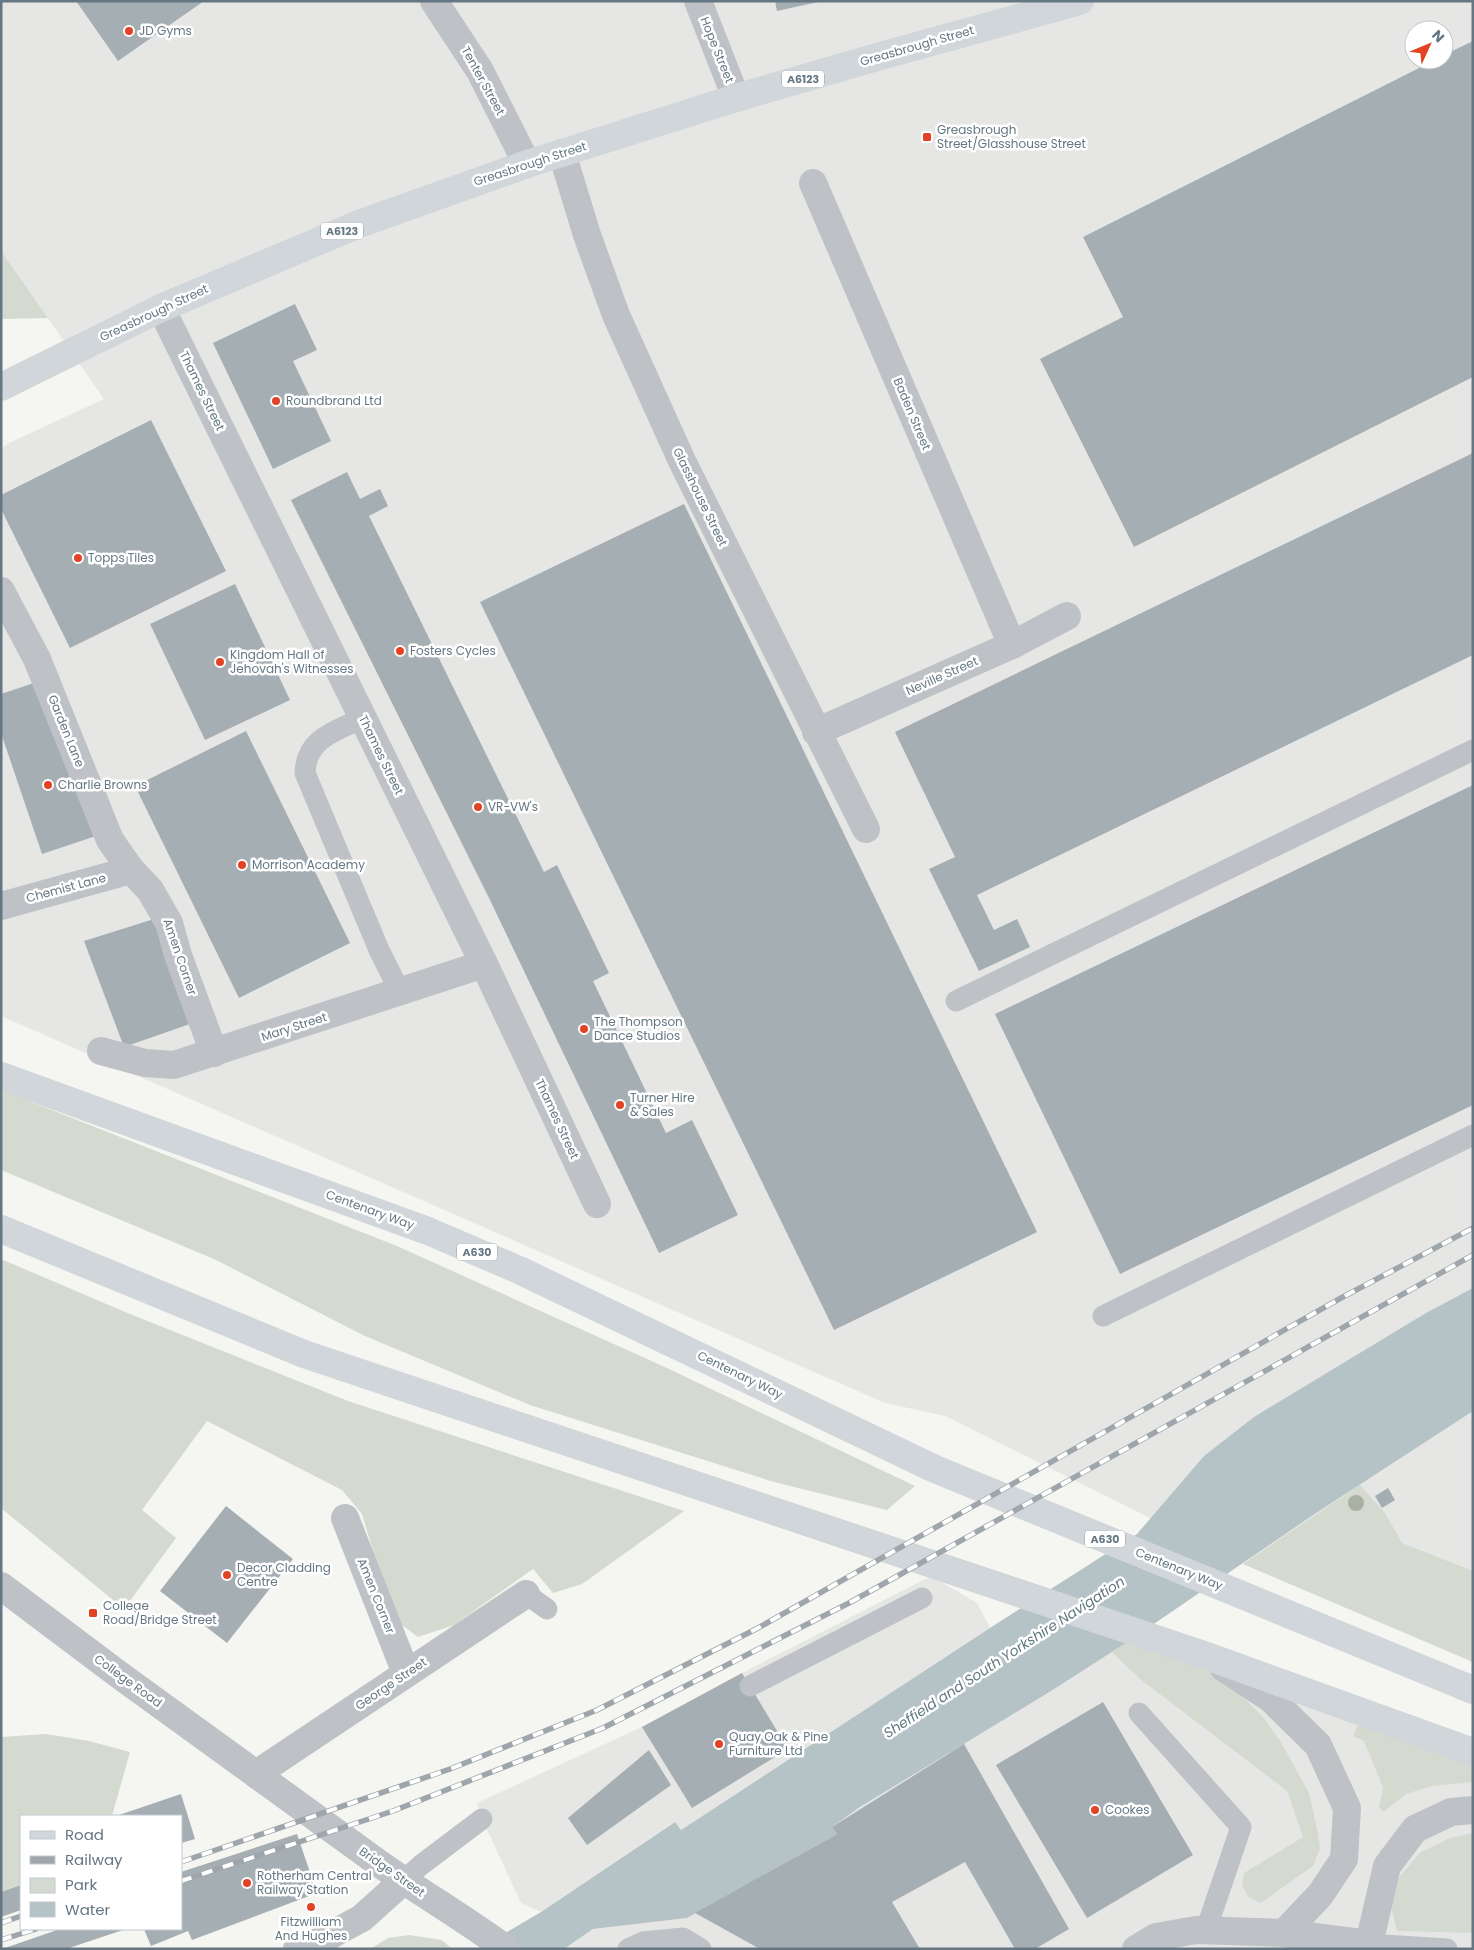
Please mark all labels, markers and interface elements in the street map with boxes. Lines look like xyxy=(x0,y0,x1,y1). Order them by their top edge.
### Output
street label: Hope Street xyxy=(696,14,738,85)
north arrow xyxy=(1404,20,1454,70)
street label: Greasbrough Street xyxy=(858,21,976,70)
place label: JD Gyms xyxy=(139,22,192,39)
marker: JD Gyms xyxy=(123,25,135,37)
text: N xyxy=(1428,25,1449,47)
street label: Tenter Street xyxy=(458,43,509,118)
road number: A6123 xyxy=(782,70,824,88)
place label: Greasbrough Street/Glasshouse Street xyxy=(937,121,1086,152)
marker: Greasbrough Street/Glasshouse Street xyxy=(921,131,933,143)
street label: Greasbrough Street xyxy=(471,137,588,190)
road number: A6123 xyxy=(321,222,363,240)
street label: Greasbrough Street xyxy=(97,280,211,345)
street label: Thames Street xyxy=(176,348,229,433)
street label: Baden Street xyxy=(890,375,935,453)
place label: Roundbrand Ltd xyxy=(286,392,382,409)
marker: Roundbrand Ltd xyxy=(270,395,282,407)
street label: Glasshouse Street xyxy=(669,445,732,549)
place label: Topps Tiles xyxy=(88,549,154,566)
marker: Topps Tiles xyxy=(72,552,84,564)
place label: Fosters Cycles xyxy=(410,642,496,659)
marker: Fosters Cycles xyxy=(394,645,406,657)
place label: Kingdom Hall of Jehovah's Witnesses xyxy=(230,646,353,677)
street label: Neville Street xyxy=(903,652,981,699)
marker: Kingdom Hall of Jehovah's Witnesses xyxy=(214,656,226,668)
street label: Garden Lane xyxy=(44,692,89,770)
street label: Thames Street xyxy=(355,712,408,797)
place label: Charlie Browns xyxy=(58,776,147,793)
marker: Charlie Browns xyxy=(42,779,54,791)
place label: VR-VW's xyxy=(488,798,538,815)
marker: VR-VW's xyxy=(472,801,484,813)
place label: Morrison Academy xyxy=(252,856,365,873)
marker: Morrison Academy xyxy=(236,859,248,871)
street label: Chemist Lane xyxy=(24,869,108,906)
street label: Amen Corner xyxy=(159,916,202,998)
street label: Mary Street xyxy=(259,1008,329,1045)
place label: The Thompson Dance Studios xyxy=(594,1013,683,1044)
marker: The Thompson Dance Studios xyxy=(578,1023,590,1035)
street label: Thames Street xyxy=(531,1076,583,1162)
place label: Turner Hire & Sales xyxy=(630,1089,695,1120)
marker: Turner Hire & Sales xyxy=(614,1099,626,1111)
street label: Centenary Way xyxy=(324,1186,417,1234)
road number: A630 xyxy=(457,1244,497,1260)
street label: Centenary Way xyxy=(695,1347,786,1403)
road number: A630 xyxy=(1085,1530,1125,1548)
street label: Centenary Way xyxy=(1133,1543,1226,1594)
street label: Amen Corner xyxy=(354,1556,399,1636)
place label: Decor Cladding Centre xyxy=(237,1559,331,1590)
marker: Decor Cladding Centre xyxy=(221,1569,233,1581)
water label: Sheffield and South Yorkshire Navigation xyxy=(880,1571,1129,1743)
place label: College Road/Bridge Street xyxy=(103,1597,217,1628)
marker: College Road/Bridge Street xyxy=(87,1607,99,1619)
street label: College Road xyxy=(91,1650,166,1711)
street label: George Street xyxy=(352,1653,430,1714)
place label: Quay Oak & Pine Furniture Ltd xyxy=(729,1728,828,1759)
marker: Quay Oak & Pine Furniture Ltd xyxy=(713,1738,725,1750)
place label: Cookes xyxy=(1105,1801,1150,1818)
marker: Cookes xyxy=(1089,1804,1101,1816)
legend xyxy=(20,1815,182,1930)
text: Road xyxy=(65,1824,104,1845)
street label: Bridge Street xyxy=(356,1843,429,1901)
text: Railway xyxy=(65,1849,123,1870)
place label: Rotherham Central Railway Station xyxy=(257,1867,372,1898)
text: Park xyxy=(65,1874,97,1895)
marker: Rotherham Central Railway Station xyxy=(241,1877,253,1889)
text: Water xyxy=(65,1899,111,1920)
marker: Fitzwilliam And Hughes xyxy=(305,1901,317,1913)
place label: Fitzwilliam And Hughes xyxy=(275,1913,347,1944)

